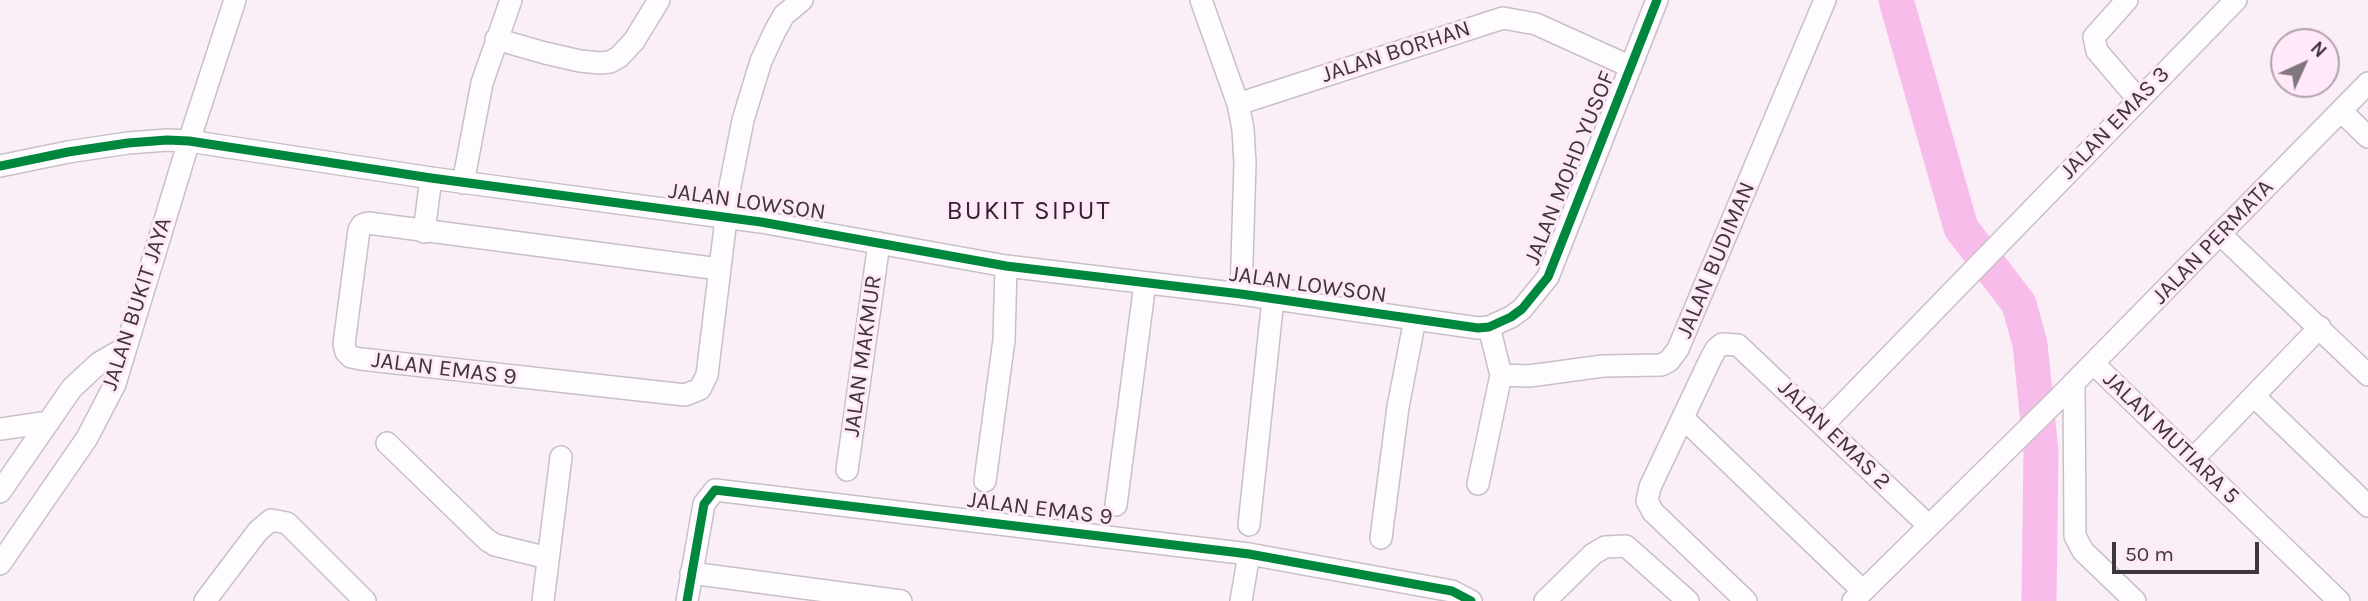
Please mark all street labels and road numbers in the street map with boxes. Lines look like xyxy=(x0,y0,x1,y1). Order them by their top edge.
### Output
street label: JALAN BORHAN xyxy=(1318,15,1474,89)
street label: JALAN EMAS 3 xyxy=(2054,61,2176,185)
street label: JALAN MOHD YUSOF xyxy=(1519,67,1621,269)
street label: JALAN PERMATA xyxy=(2146,174,2280,310)
street label: JALAN LOWSON xyxy=(667,177,827,227)
street label: JALAN BUDIMAN xyxy=(1671,178,1761,342)
street label: JALAN BUKIT JAYA xyxy=(96,214,178,394)
street label: JALAN LOWSON xyxy=(1228,260,1388,310)
street label: JALAN MAKMUR xyxy=(838,273,888,439)
street label: JALAN EMAS 9 xyxy=(370,346,518,392)
street label: JALAN MUTIARA 5 xyxy=(2097,366,2245,510)
street label: JALAN EMAS 2 xyxy=(1772,374,1896,496)
street label: JALAN EMAS 9 xyxy=(966,486,1114,532)

